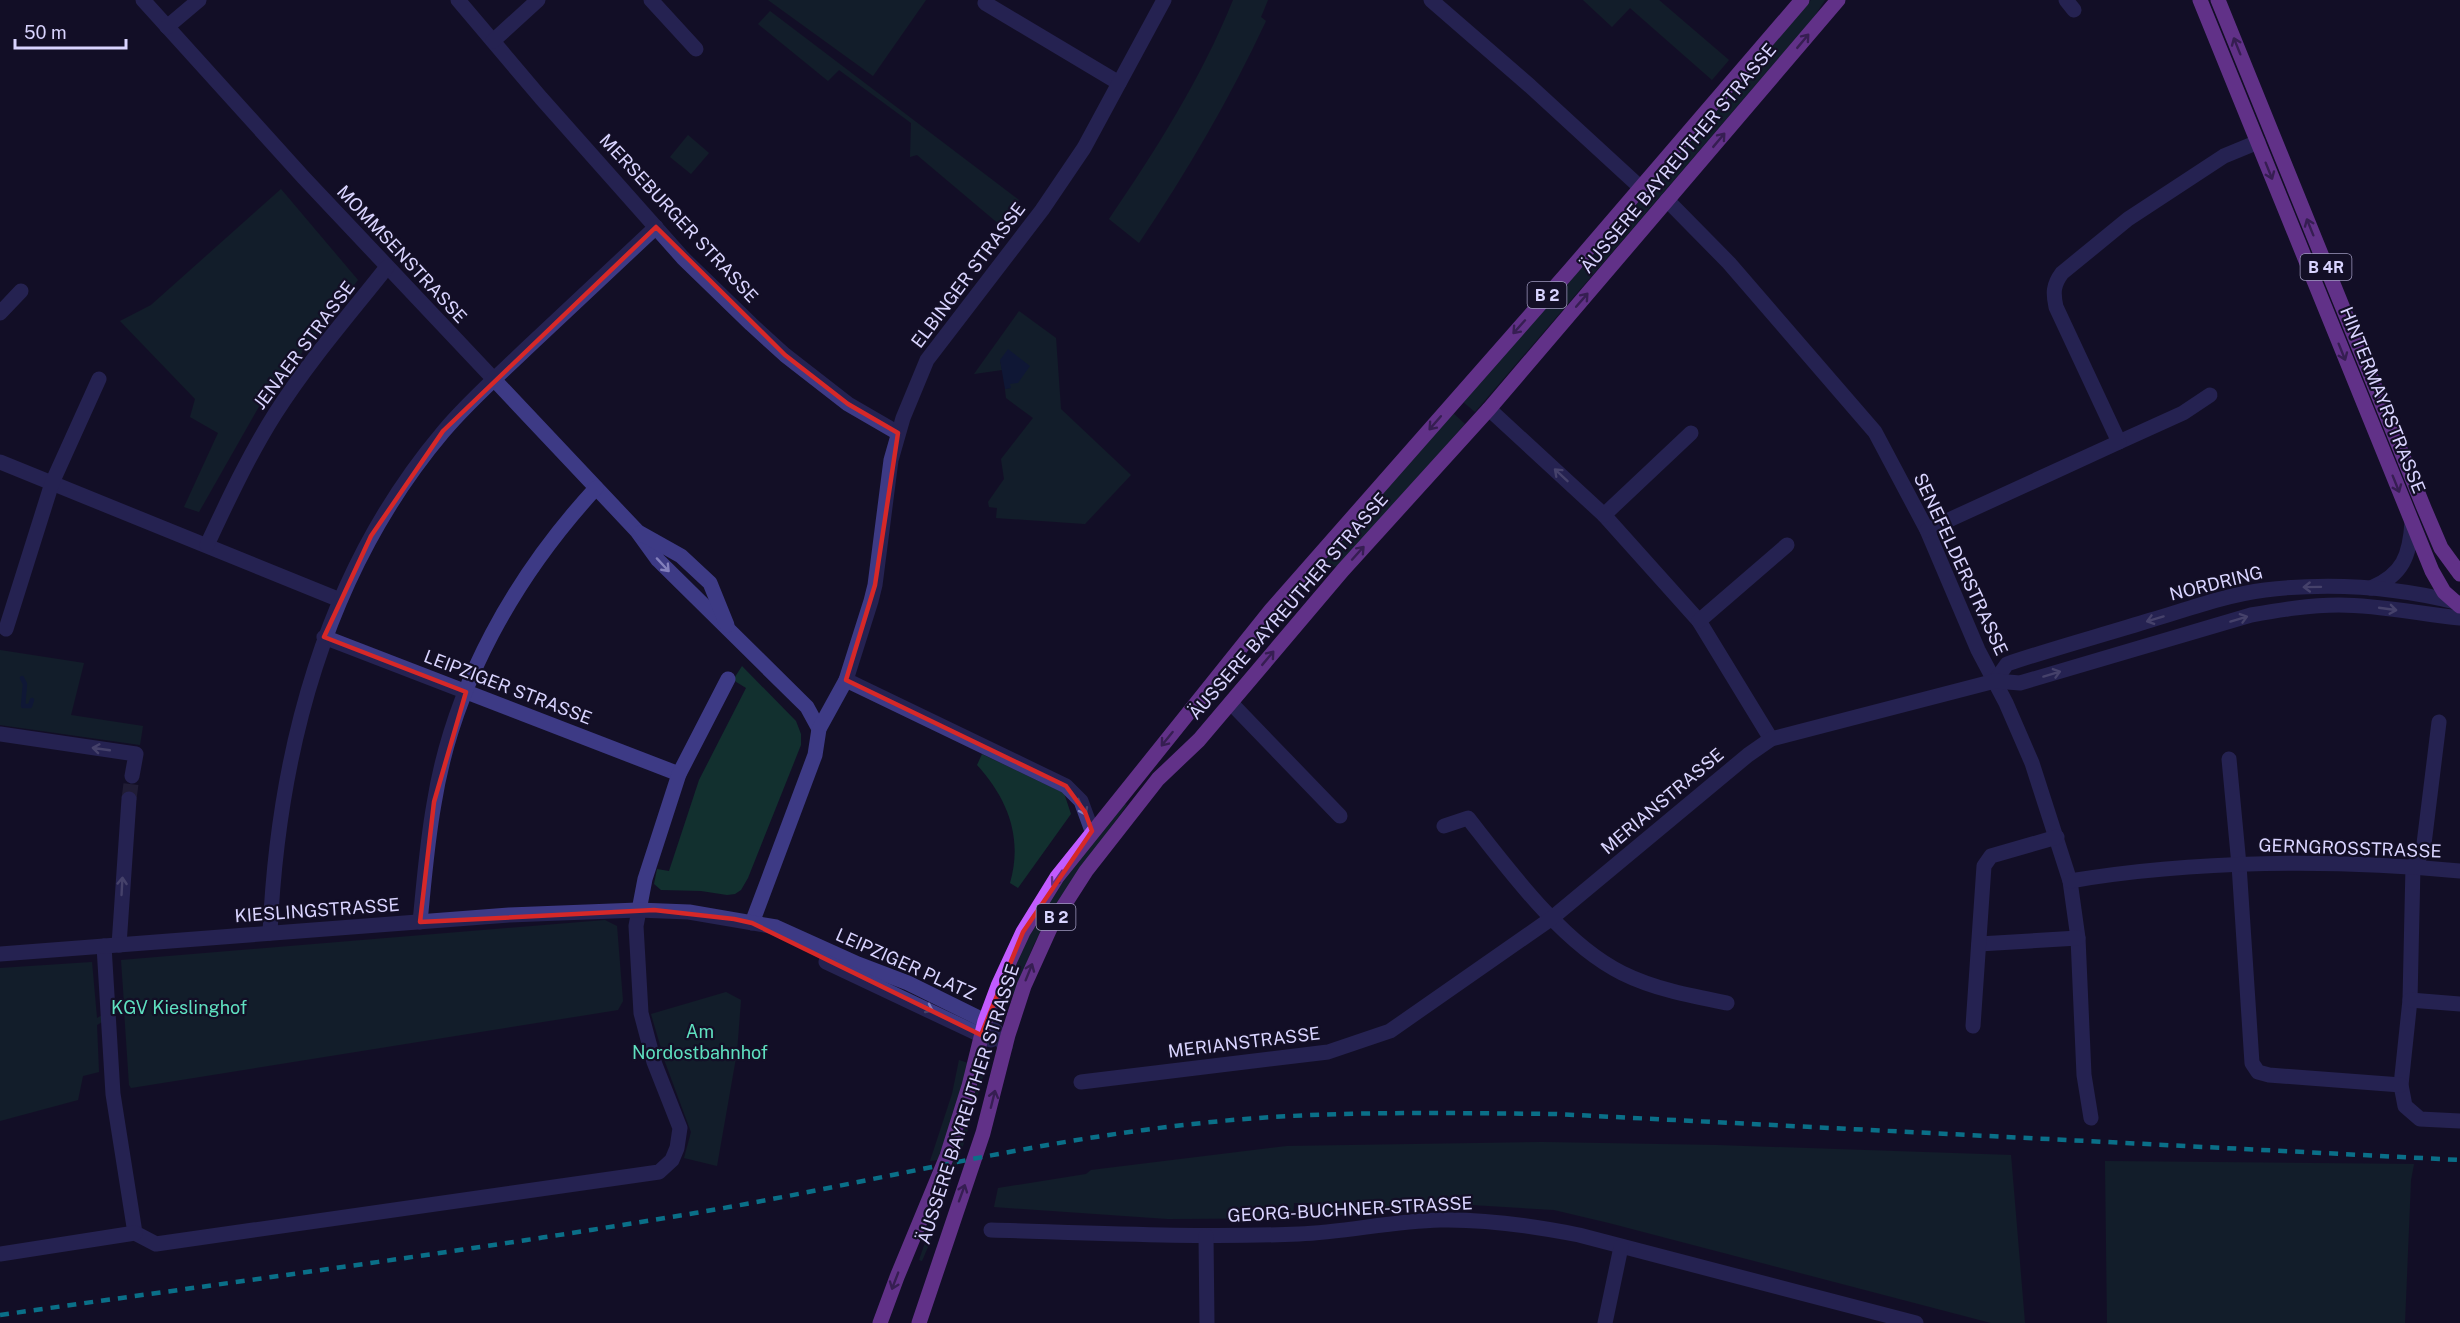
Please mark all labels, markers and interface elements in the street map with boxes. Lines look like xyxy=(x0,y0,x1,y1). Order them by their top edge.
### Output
scale bar xyxy=(15,12,126,50)
text: 50 m xyxy=(24,22,67,43)
one-way arrow xyxy=(1796,33,1809,49)
one-way arrow xyxy=(2231,37,2242,56)
street label: ÄUSSERE BAYREUTHER STRASSE xyxy=(1575,38,1780,277)
street label: MERSEBURGER STRASSE xyxy=(595,129,763,307)
one-way arrow xyxy=(1712,132,1725,148)
one-way arrow xyxy=(2264,161,2275,180)
street label: MOMMSENSTRASSE xyxy=(333,181,471,327)
street label: ELBINGER STRASSE xyxy=(907,198,1029,352)
one-way arrow xyxy=(2304,218,2315,237)
road number: B 4R xyxy=(2300,254,2352,280)
street label: JENAER STRASSE xyxy=(249,277,359,413)
road number: B 2 xyxy=(1528,282,1566,308)
one-way arrow xyxy=(1575,292,1588,308)
street label: HINTERMAYRSTRASSE xyxy=(2336,304,2430,496)
one-way arrow xyxy=(1512,319,1526,334)
one-way arrow xyxy=(2337,342,2348,361)
one-way arrow xyxy=(1428,415,1442,430)
one-way arrow xyxy=(1554,468,1569,482)
street label: SENEFELDERSTRASSE xyxy=(1910,470,2012,658)
one-way arrow xyxy=(2391,474,2402,492)
street label: ÄUSSERE BAYREUTHER STRASSE xyxy=(1183,488,1392,723)
one-way arrow xyxy=(1351,546,1365,561)
one-way arrow xyxy=(656,557,670,572)
street label: NORDRING xyxy=(2167,561,2265,605)
one-way arrow xyxy=(2303,581,2323,592)
one-way arrow xyxy=(2377,603,2397,614)
one-way arrow xyxy=(2229,613,2248,624)
one-way arrow xyxy=(2146,614,2165,625)
street label: LEIPZIGER STRASSE xyxy=(421,645,595,729)
one-way arrow xyxy=(1262,650,1275,666)
one-way arrow xyxy=(2042,668,2061,679)
one-way arrow xyxy=(1161,730,1174,746)
one-way arrow xyxy=(91,743,111,754)
street label: MERIANSTRASSE xyxy=(1596,744,1728,858)
one-way arrow xyxy=(1077,797,1088,815)
street label: GERNGROSSTRASSE xyxy=(2258,834,2442,862)
one-way arrow xyxy=(1051,869,1063,886)
one-way arrow xyxy=(117,877,128,897)
street label: KIESLINGSTRASSE xyxy=(234,894,400,926)
road number: B 2 xyxy=(1036,904,1076,930)
street label: LEIPZIGER PLATZ xyxy=(833,924,979,1004)
street label: ÄUSSERE BAYREUTHER STRASSE xyxy=(912,961,1023,1247)
one-way arrow xyxy=(1024,963,1035,981)
park label: KGV Kieslinghof xyxy=(111,997,247,1018)
one-way arrow xyxy=(915,1002,933,1014)
park label: Am Nordostbahnhof xyxy=(632,1021,768,1063)
street label: MERIANSTRASSE xyxy=(1167,1022,1321,1062)
one-way arrow xyxy=(987,1090,999,1109)
one-way arrow xyxy=(958,1184,969,1202)
street label: GEORG-BUCHNER-STRASSE xyxy=(1227,1192,1473,1226)
one-way arrow xyxy=(889,1271,900,1290)

